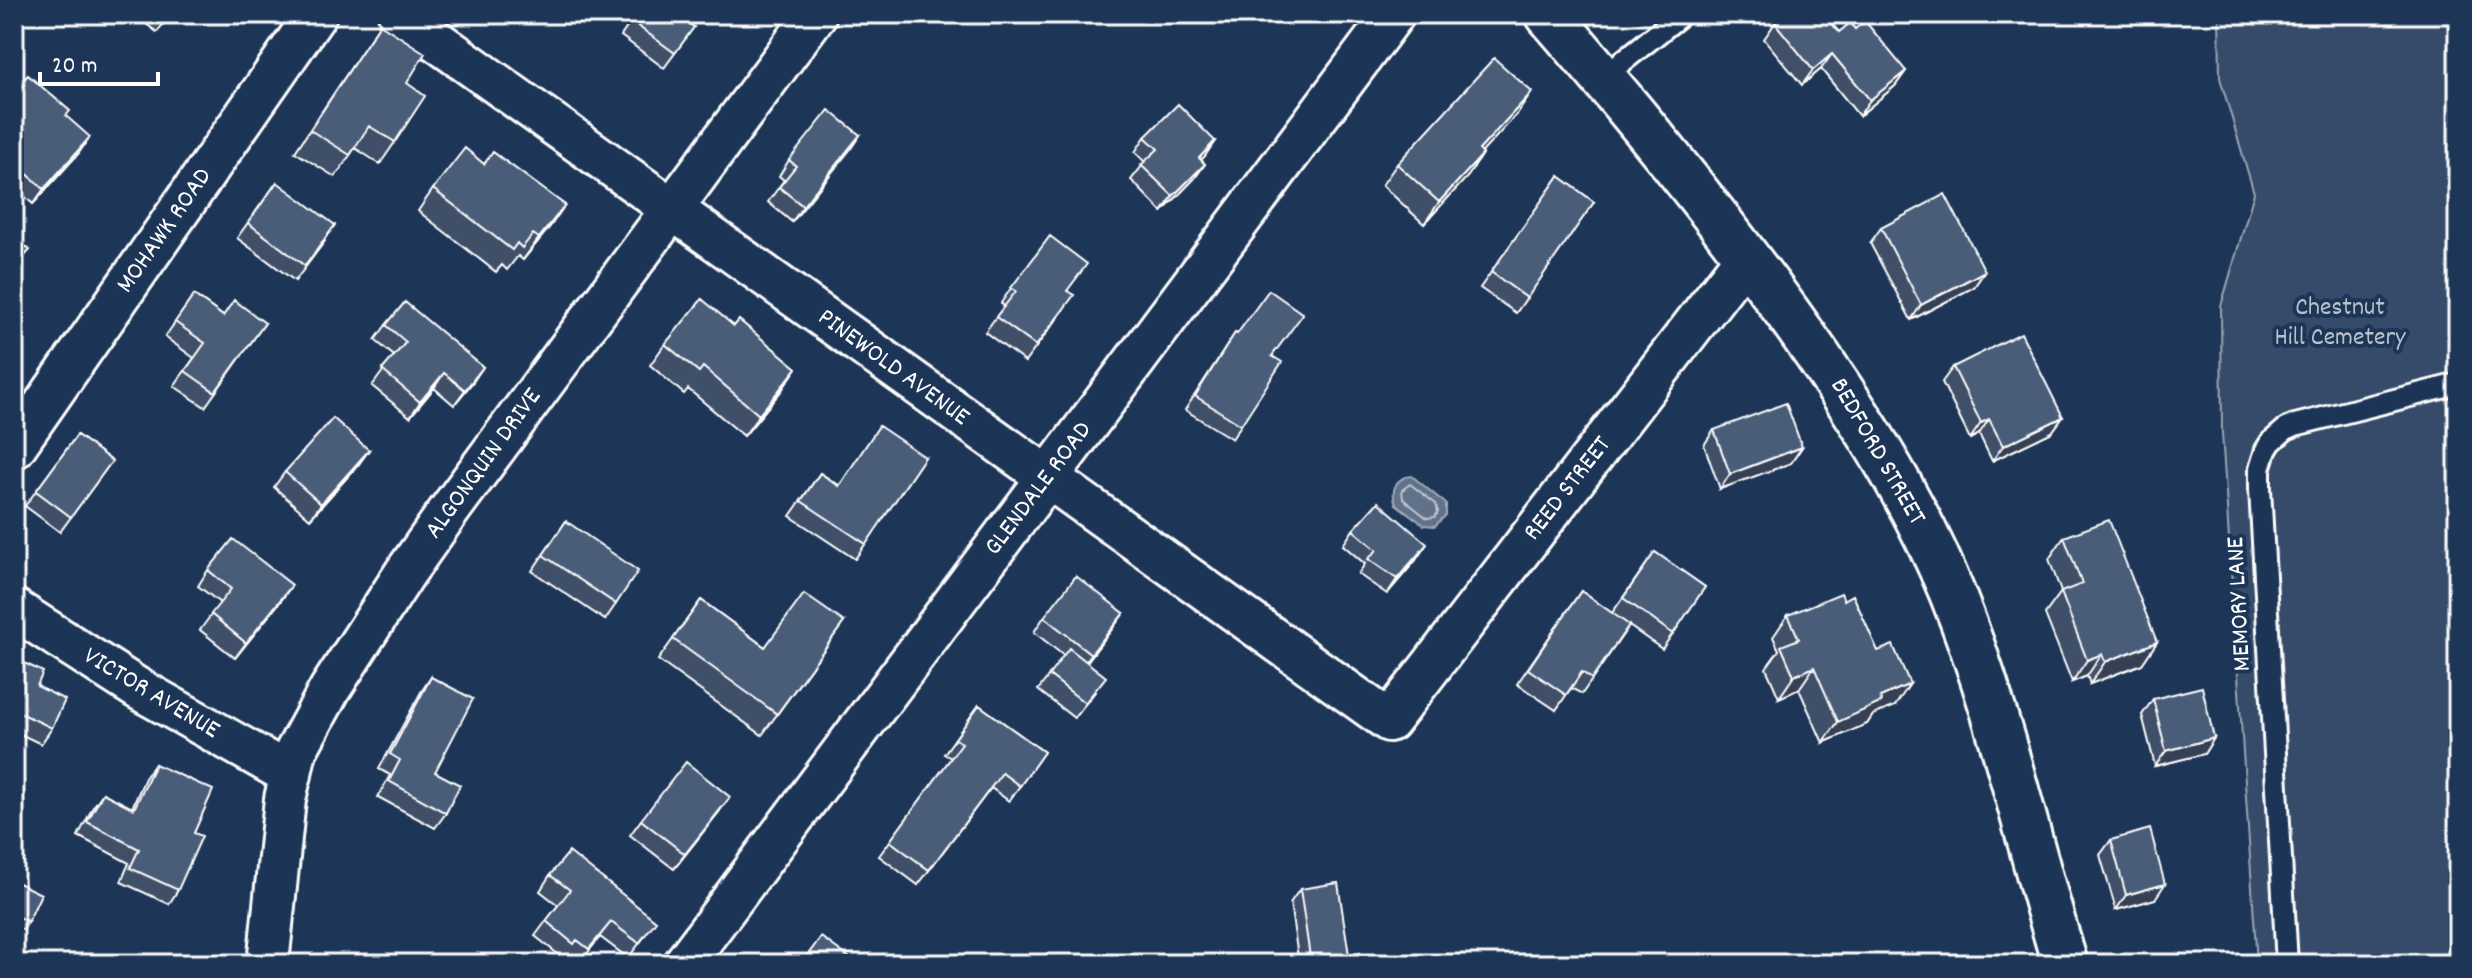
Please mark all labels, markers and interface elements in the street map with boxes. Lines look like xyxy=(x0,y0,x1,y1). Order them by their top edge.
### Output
scale bar xyxy=(40,36,158,86)
text: 20 m xyxy=(52,50,98,84)
street label: MOHAWK ROAD xyxy=(108,161,222,301)
park label: Chestnut Hill Cemetery xyxy=(2274,290,2406,357)
street label: PINEWOLD AVENUE xyxy=(809,300,977,436)
street label: BEDFORD STREET xyxy=(1820,371,1934,533)
street label: ALGONQUIN DRIVE xyxy=(417,381,552,547)
street label: GLENDALE ROAD xyxy=(976,414,1102,564)
street label: REED STREET xyxy=(1515,428,1621,549)
street label: MEMORY LANE xyxy=(2218,536,2262,672)
street label: VICTOR AVENUE xyxy=(76,639,226,749)

